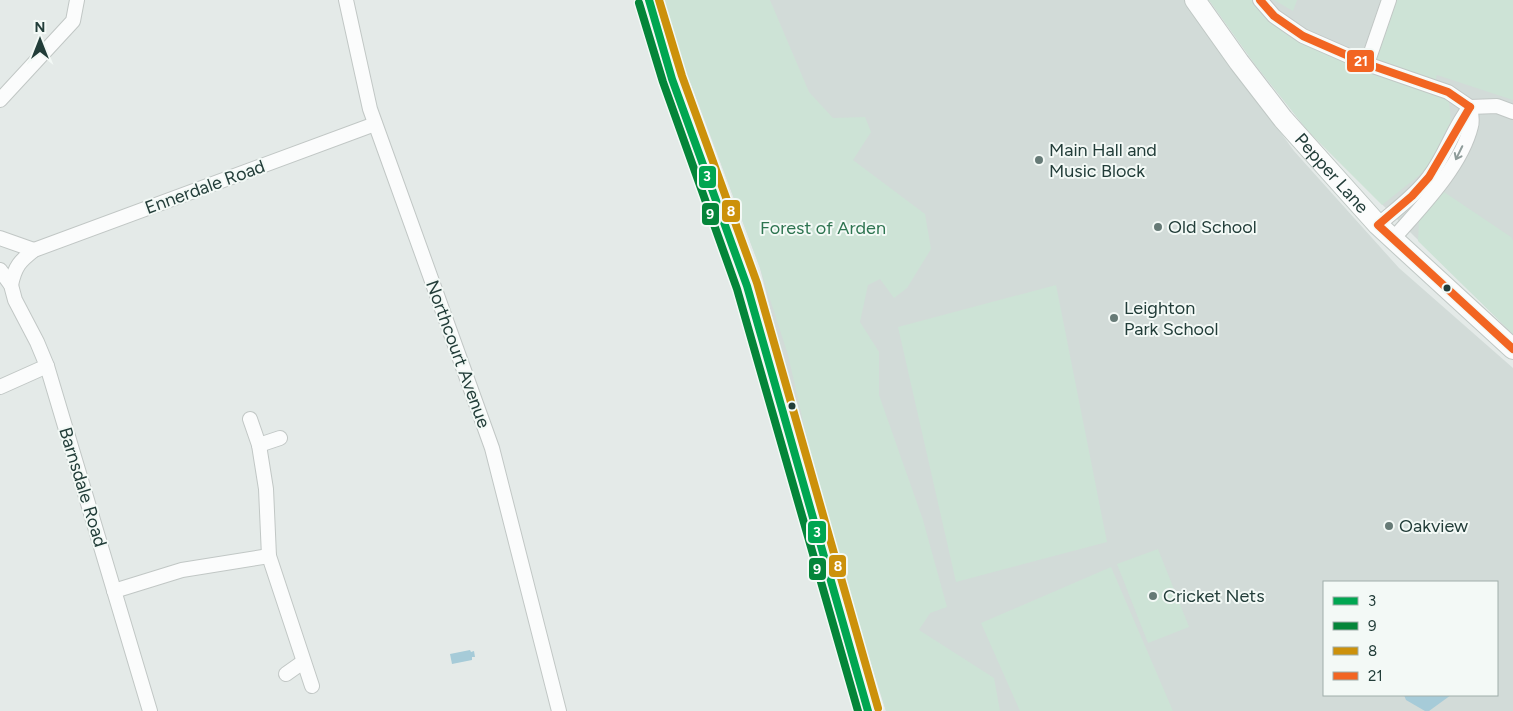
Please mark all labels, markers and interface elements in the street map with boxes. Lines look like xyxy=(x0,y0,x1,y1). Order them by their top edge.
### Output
north arrow xyxy=(15,15,65,65)
text: N xyxy=(35,19,45,36)
line badge: 21 xyxy=(1346,49,1375,73)
text: 21 xyxy=(1354,53,1368,70)
street label: Pepper Lane xyxy=(1290,129,1373,218)
place label: Main Hall and Music Block xyxy=(1049,139,1157,182)
one-way arrow xyxy=(1454,145,1464,160)
marker: Main Hall and Music Block xyxy=(1033,154,1045,166)
street label: Ennerdale Road xyxy=(142,155,268,219)
line badge: 3 xyxy=(698,165,717,189)
text: 3 xyxy=(703,168,711,185)
line badge: 8 xyxy=(721,199,741,223)
line badge: 9 xyxy=(701,202,720,226)
text: 8 xyxy=(727,203,735,220)
text: 9 xyxy=(706,206,714,223)
place label: Old School xyxy=(1168,216,1257,238)
park label: Forest of Arden xyxy=(760,217,886,239)
marker: Old School xyxy=(1152,221,1164,233)
street label: Northcourt Avenue xyxy=(421,277,495,431)
unlabelled marker xyxy=(1442,283,1452,293)
place label: Leighton Park School xyxy=(1124,297,1218,340)
marker: Leighton Park School xyxy=(1108,312,1120,324)
unlabelled marker xyxy=(787,401,797,411)
street label: Barnsdale Road xyxy=(54,424,112,550)
place label: Oakview xyxy=(1399,515,1468,537)
line badge: 3 xyxy=(807,520,827,544)
marker: Oakview xyxy=(1383,520,1395,532)
text: 3 xyxy=(813,524,821,541)
line badge: 8 xyxy=(828,554,847,578)
line badge: 9 xyxy=(808,557,827,581)
text: 8 xyxy=(834,558,842,575)
text: 9 xyxy=(813,561,821,578)
legend xyxy=(1323,581,1498,696)
place label: Cricket Nets xyxy=(1163,585,1265,607)
marker: Cricket Nets xyxy=(1147,590,1159,602)
text: 3 xyxy=(1368,592,1376,610)
text: 9 xyxy=(1368,617,1377,635)
text: 8 xyxy=(1368,642,1377,660)
text: 21 xyxy=(1368,667,1383,685)

